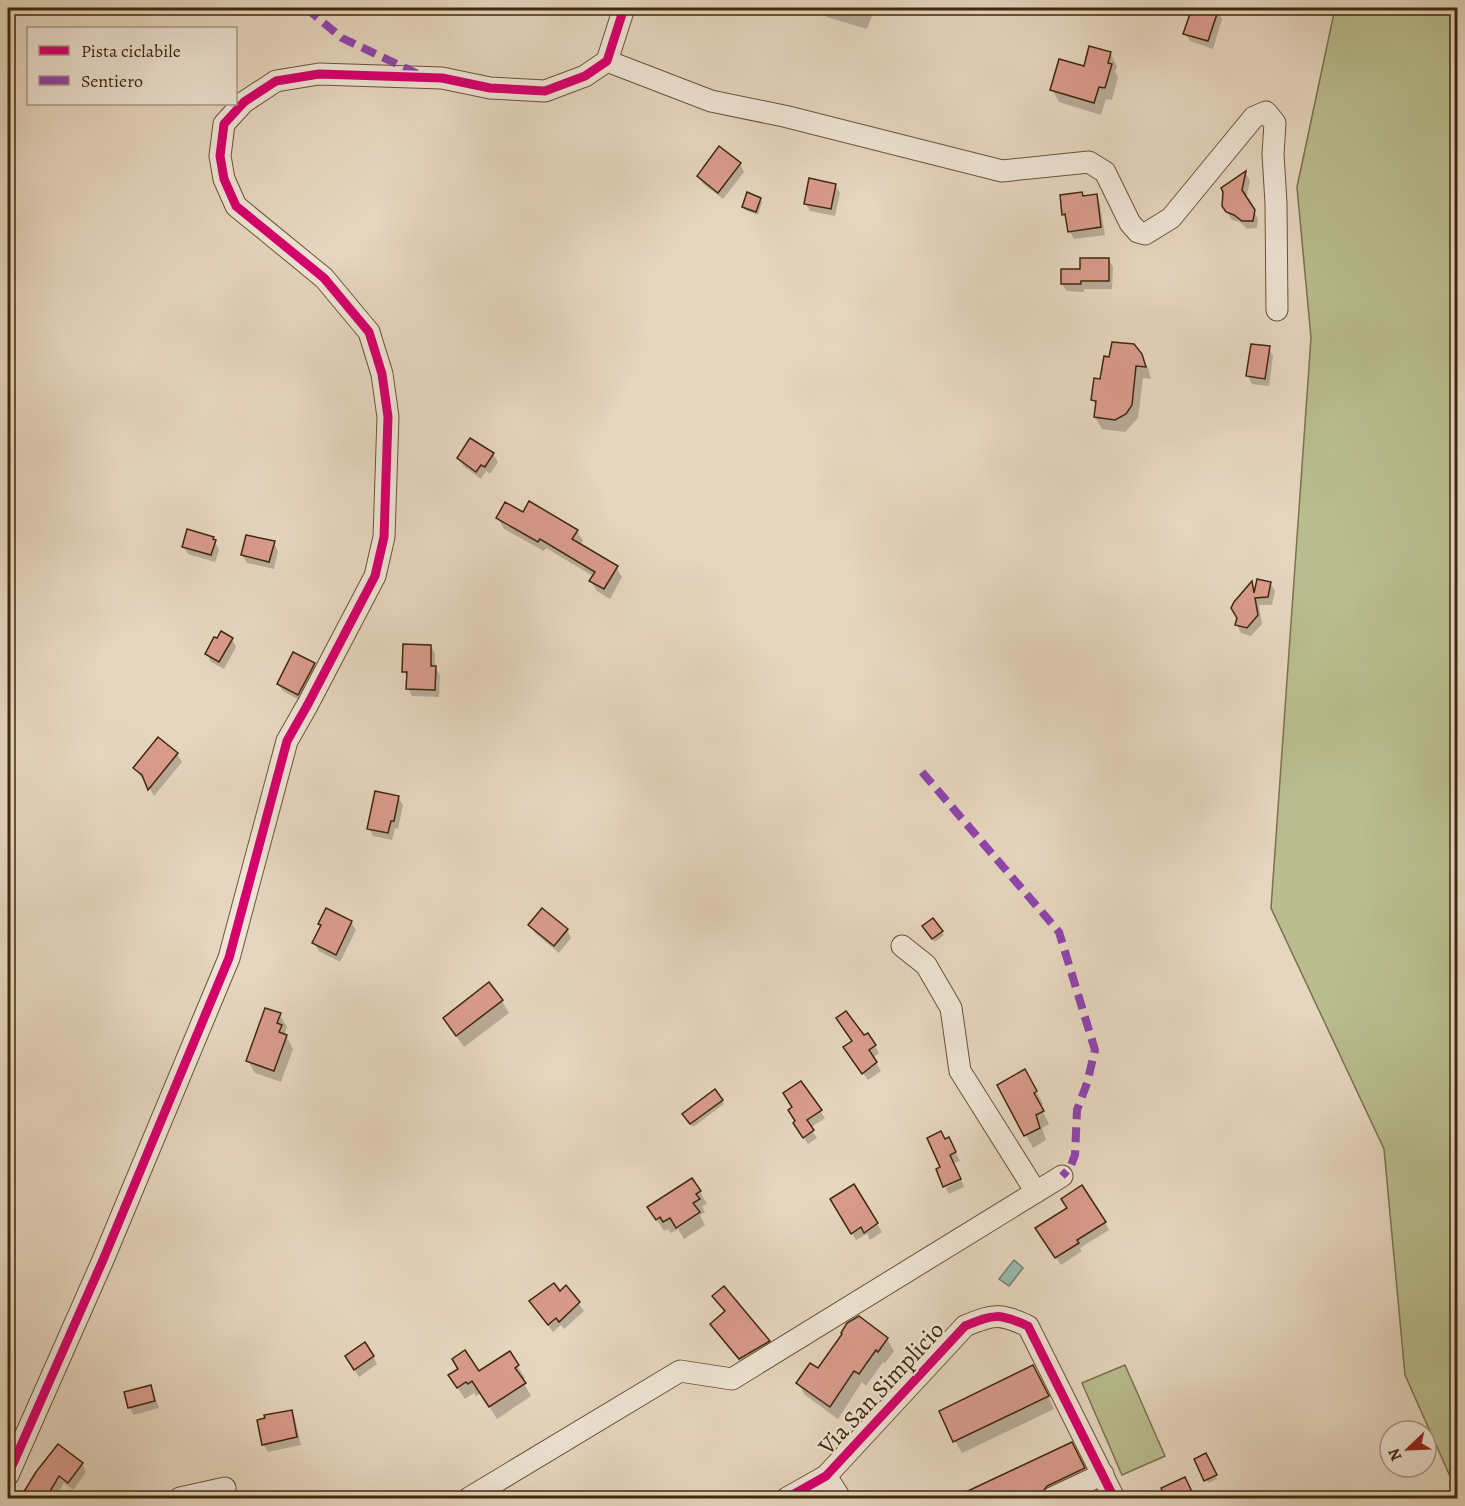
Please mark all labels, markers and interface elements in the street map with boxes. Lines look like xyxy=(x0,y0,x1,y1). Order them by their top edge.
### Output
legend xyxy=(27,27,237,105)
text: Pista ciclabile xyxy=(81,39,181,63)
text: Sentiero xyxy=(81,69,143,93)
street label: Via San Simplicio xyxy=(810,1314,951,1462)
north arrow xyxy=(1378,1419,1438,1479)
text: N xyxy=(1383,1444,1408,1464)

